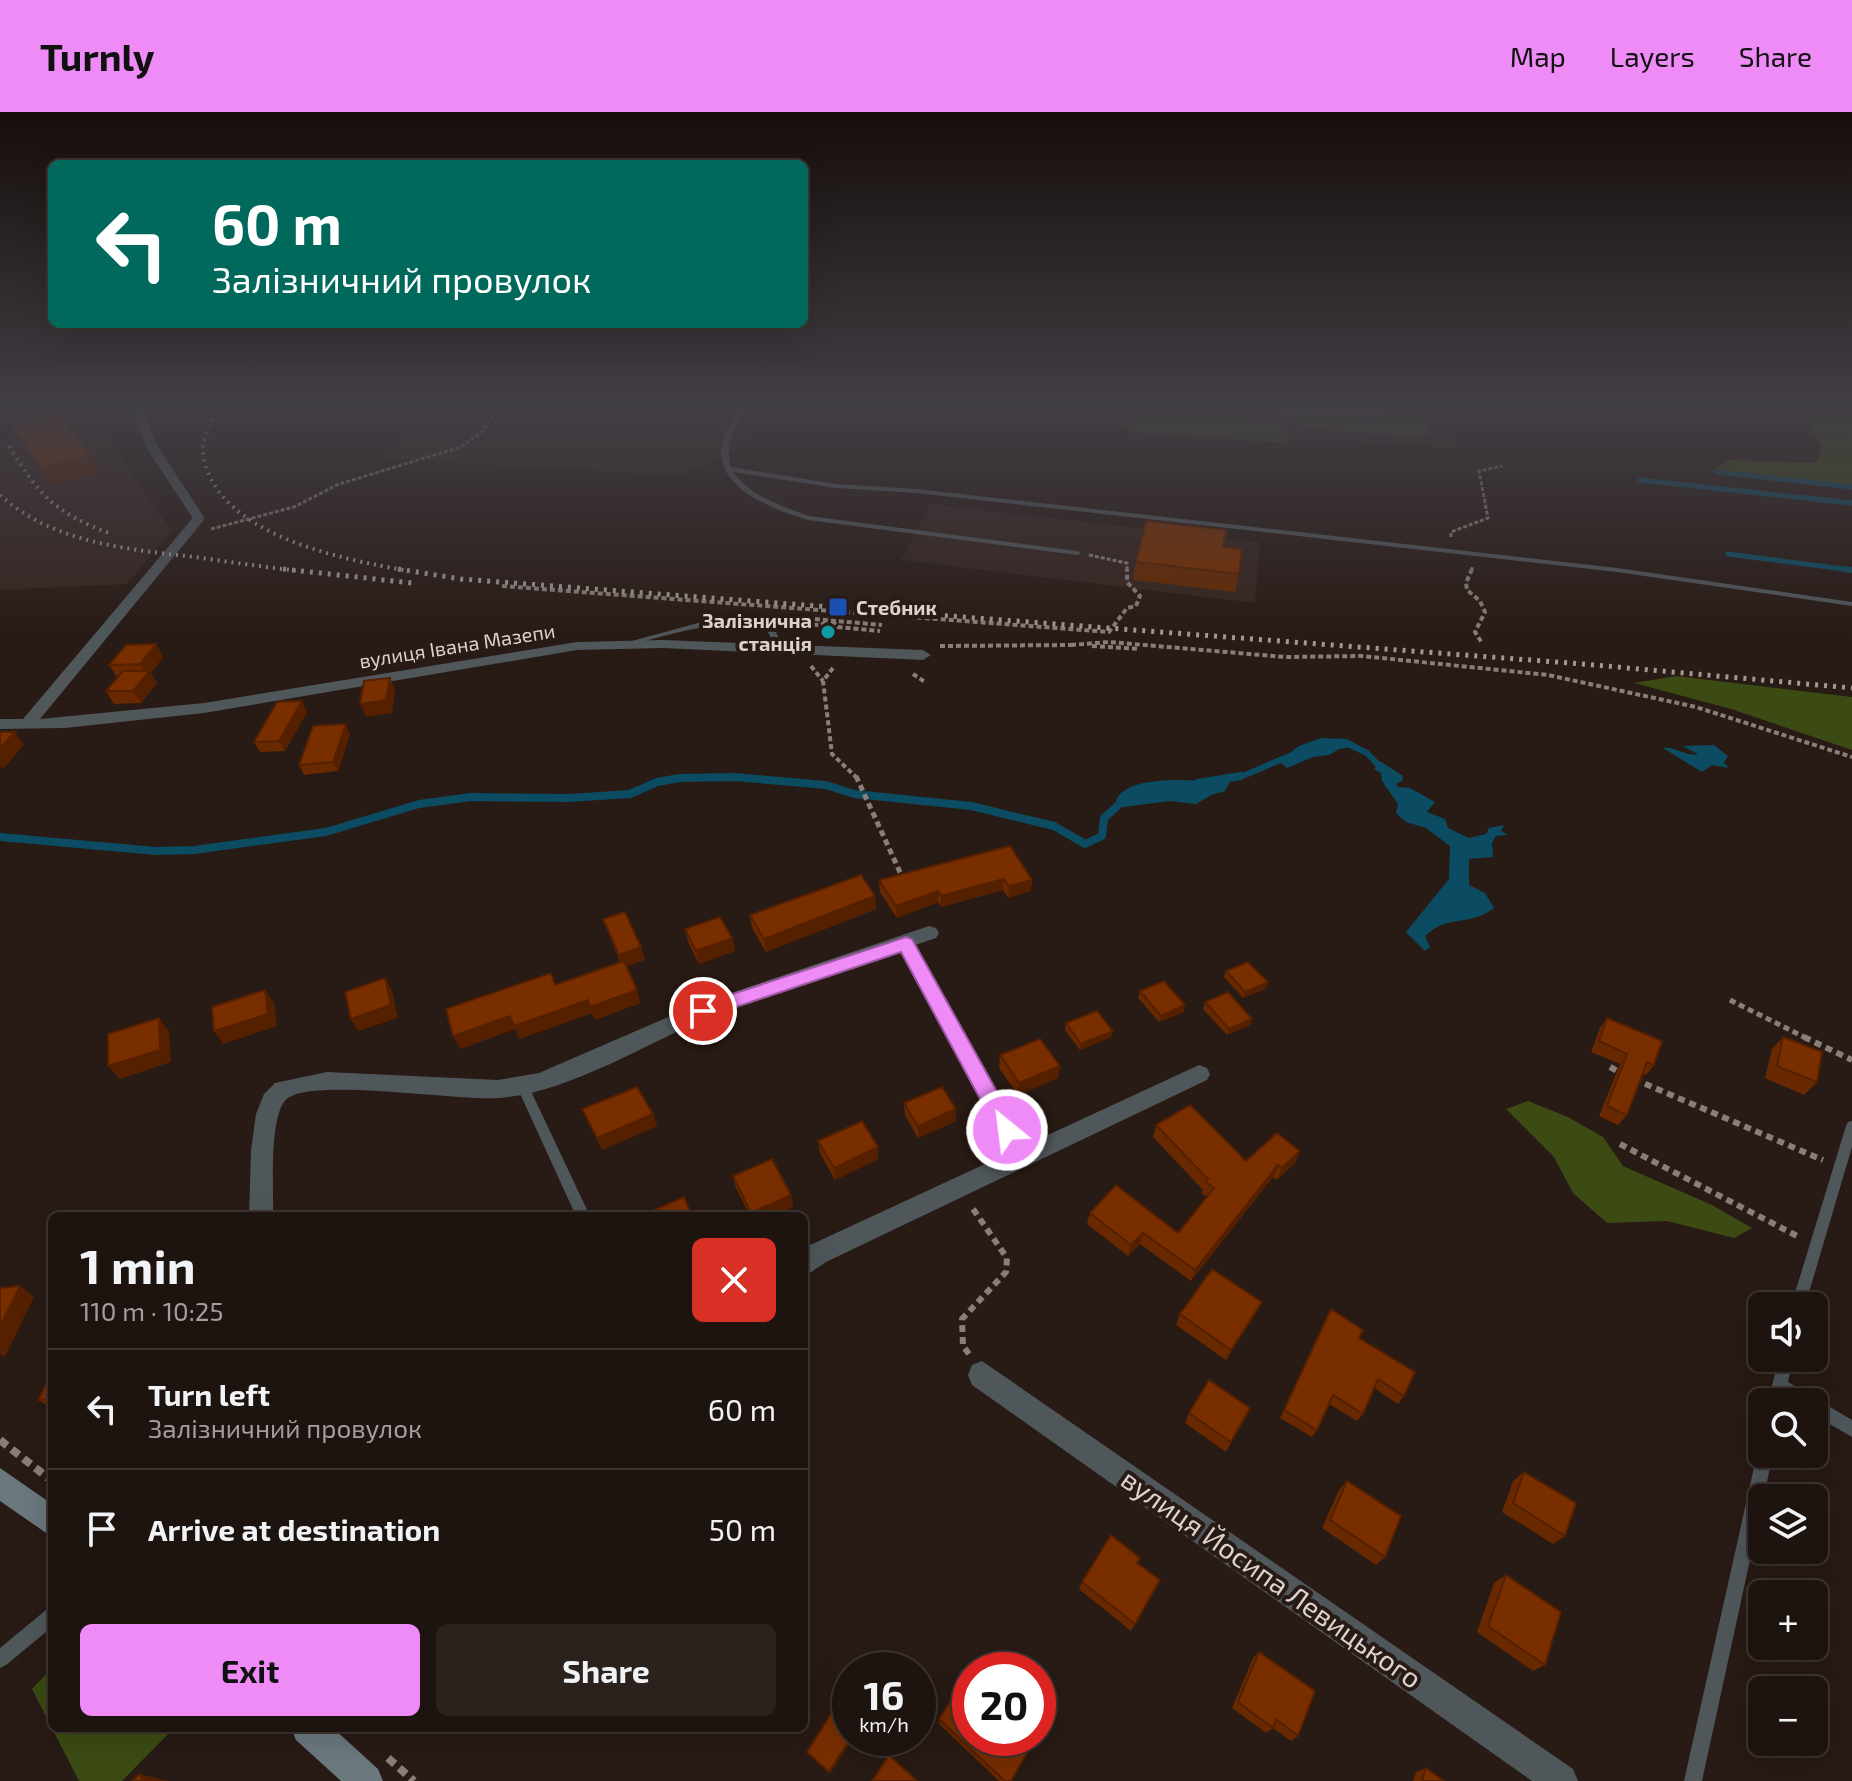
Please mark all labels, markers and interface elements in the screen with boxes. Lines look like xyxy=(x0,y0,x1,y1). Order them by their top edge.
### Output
text: Turnly xyxy=(40,33,155,79)
text: Map xyxy=(1510,39,1566,73)
text: Layers xyxy=(1610,39,1695,73)
text: Share xyxy=(1739,39,1812,73)
text: 60 m xyxy=(212,189,342,256)
icon: left xyxy=(80,192,184,296)
text: Залізничний провулок xyxy=(212,257,591,300)
place label: Стебник xyxy=(856,595,937,619)
marker: Стебник xyxy=(827,596,849,618)
place label: Залізнична станція xyxy=(702,608,812,655)
street label: вулиця Івана Мазепи xyxy=(357,618,557,673)
marker: Залізнична станція xyxy=(819,623,837,641)
pin xyxy=(669,977,737,1045)
icon: arrive xyxy=(681,989,725,1033)
position arrow xyxy=(965,1088,1049,1172)
text: 1 min xyxy=(80,1236,196,1294)
button: close xyxy=(692,1238,776,1322)
map controls xyxy=(1748,1292,1828,1756)
button: sound xyxy=(1748,1292,1828,1372)
text: 110 m · 10:25 xyxy=(80,1295,223,1326)
text: Turn left xyxy=(148,1376,270,1412)
icon: left xyxy=(80,1387,124,1431)
button: search xyxy=(1748,1388,1828,1468)
text: 60 m xyxy=(708,1391,776,1427)
text: Залізничний провулок xyxy=(148,1412,422,1443)
street label: вулиця Йосипа Левицького xyxy=(1115,1461,1429,1695)
button: layers xyxy=(1748,1484,1828,1564)
icon: arrive xyxy=(80,1507,124,1551)
text: Arrive at destination xyxy=(148,1511,440,1547)
text: 50 m xyxy=(709,1511,776,1547)
button: + xyxy=(1748,1580,1828,1660)
button: Exit xyxy=(80,1624,420,1716)
button: Share xyxy=(436,1624,776,1716)
speed limit sign: 20 xyxy=(952,1652,1056,1756)
text: 16 xyxy=(864,1670,904,1718)
button: − xyxy=(1748,1676,1828,1756)
text: km/h xyxy=(859,1712,909,1736)

